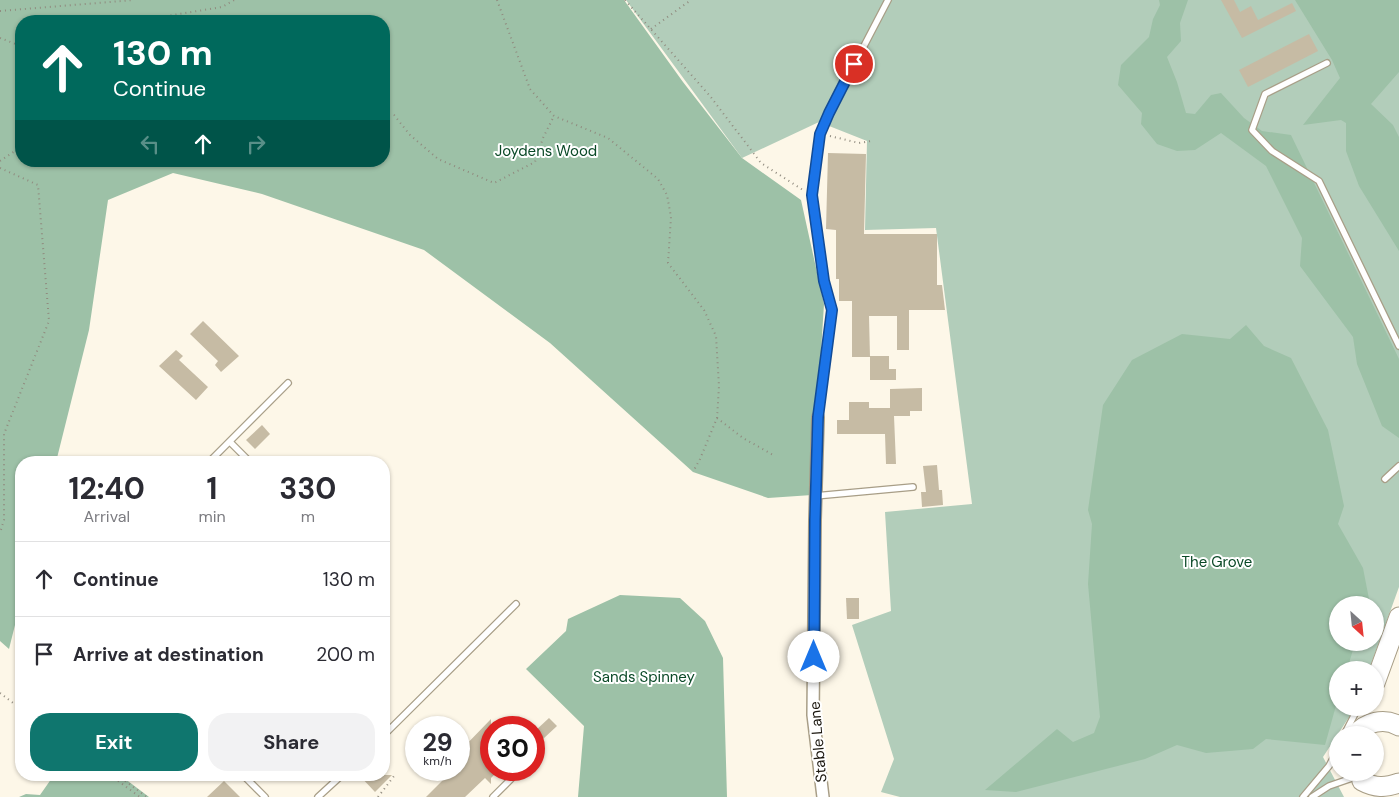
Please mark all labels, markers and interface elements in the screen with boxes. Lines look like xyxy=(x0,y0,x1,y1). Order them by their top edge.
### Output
text: 130 m xyxy=(113,30,213,76)
icon: ahead xyxy=(30,35,95,100)
pin xyxy=(833,43,875,85)
icon: arrive xyxy=(840,50,868,78)
text: Continue xyxy=(113,74,206,103)
icon: left xyxy=(136,130,164,158)
icon: ahead xyxy=(189,130,217,158)
icon: right xyxy=(242,130,270,158)
park label: Joydens Wood xyxy=(495,141,597,161)
text: 12:40 xyxy=(68,469,145,508)
text: 1 xyxy=(207,469,218,508)
text: 330 xyxy=(279,469,336,508)
text: Arrival xyxy=(83,506,130,527)
text: min xyxy=(198,506,226,527)
text: m xyxy=(301,506,315,527)
park label: The Grove xyxy=(1182,552,1252,572)
icon: ahead xyxy=(30,565,58,593)
text: Continue xyxy=(73,567,159,592)
text: 130 m xyxy=(323,567,375,592)
north arrow xyxy=(1329,596,1384,651)
map controls xyxy=(1329,596,1384,781)
position arrow xyxy=(787,630,839,682)
icon: arrive xyxy=(30,640,58,668)
text: Arrive at destination xyxy=(73,642,264,667)
text: 200 m xyxy=(316,642,375,667)
button: + xyxy=(1329,661,1384,716)
park label: Sands Spinney xyxy=(593,667,696,687)
street label: Stable Lane xyxy=(805,701,831,783)
button: Exit xyxy=(30,713,198,771)
button: Share xyxy=(208,713,375,771)
speed limit sign: 30 xyxy=(480,716,545,781)
text: 29 xyxy=(422,726,453,759)
button: − xyxy=(1329,726,1384,781)
text: km/h xyxy=(423,753,452,769)

